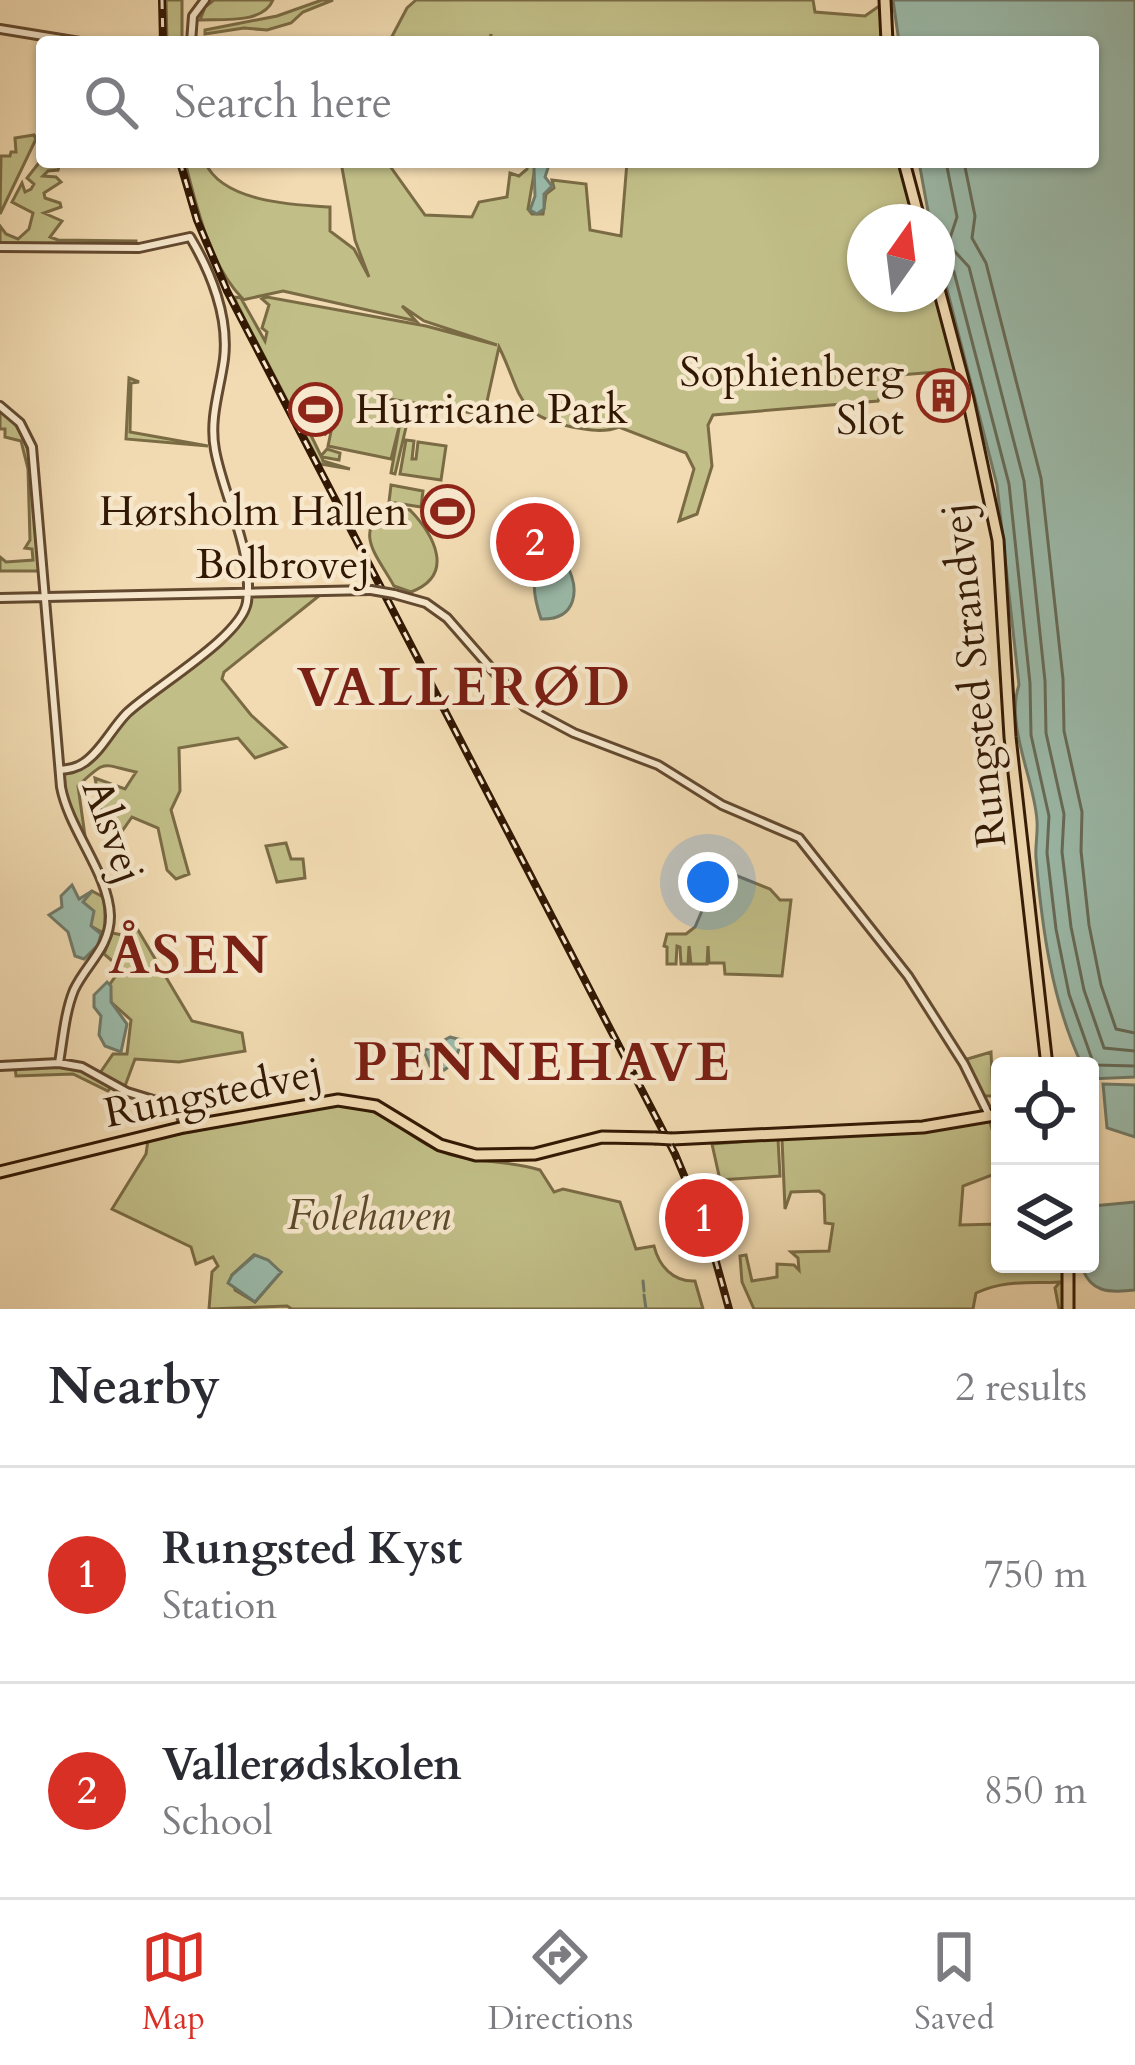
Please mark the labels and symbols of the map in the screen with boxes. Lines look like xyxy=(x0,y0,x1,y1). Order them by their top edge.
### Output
north arrow xyxy=(847,204,955,312)
place label: Sophienberg Slot xyxy=(680,344,904,449)
building icon: Sophienberg Slot xyxy=(915,368,971,424)
sports icon: Hurricane Park xyxy=(288,381,344,437)
place label: Hurricane Park xyxy=(355,381,628,438)
place label: Hørsholm Hallen xyxy=(99,483,408,540)
sports icon: Hørsholm Hallen xyxy=(419,483,475,539)
pin: 2 xyxy=(496,497,574,587)
street label: Rungsted Strandvej xyxy=(928,500,1020,850)
street label: Bolbrovej xyxy=(196,536,370,593)
district label: VALLERØD xyxy=(297,652,633,725)
street label: Alsvej xyxy=(68,771,158,891)
your location xyxy=(678,852,738,912)
district label: ÅSEN xyxy=(109,920,271,993)
district label: PENNEHAVE xyxy=(353,1027,733,1100)
street label: Rungstedvej xyxy=(99,1044,327,1142)
pin: 1 xyxy=(665,1173,743,1263)
park label: Folehaven xyxy=(287,1187,451,1244)

